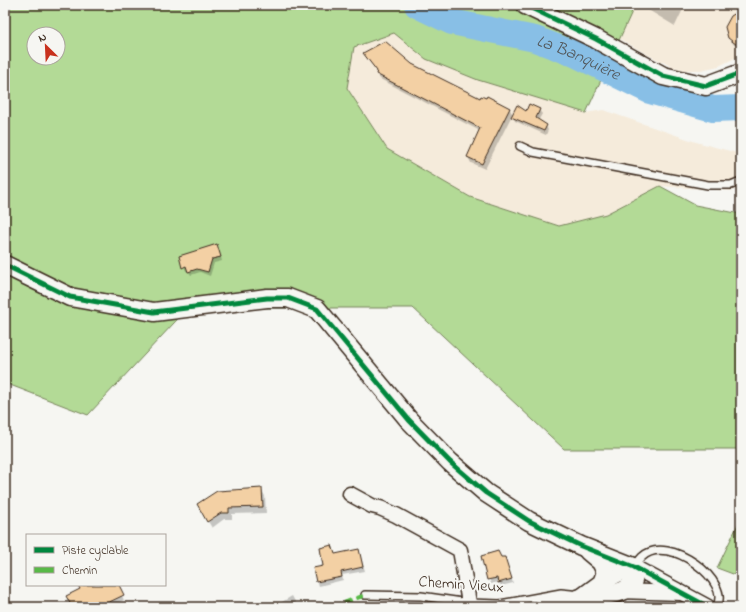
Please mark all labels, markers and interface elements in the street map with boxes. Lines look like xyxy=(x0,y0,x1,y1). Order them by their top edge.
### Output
north arrow xyxy=(26,26,66,66)
water label: La Banquière xyxy=(533,28,626,88)
text: N xyxy=(36,29,49,47)
legend xyxy=(26,534,166,586)
text: Piste cyclable xyxy=(62,542,129,561)
text: Chemin xyxy=(62,562,97,580)
street label: Chemin Vieux xyxy=(418,570,504,600)

